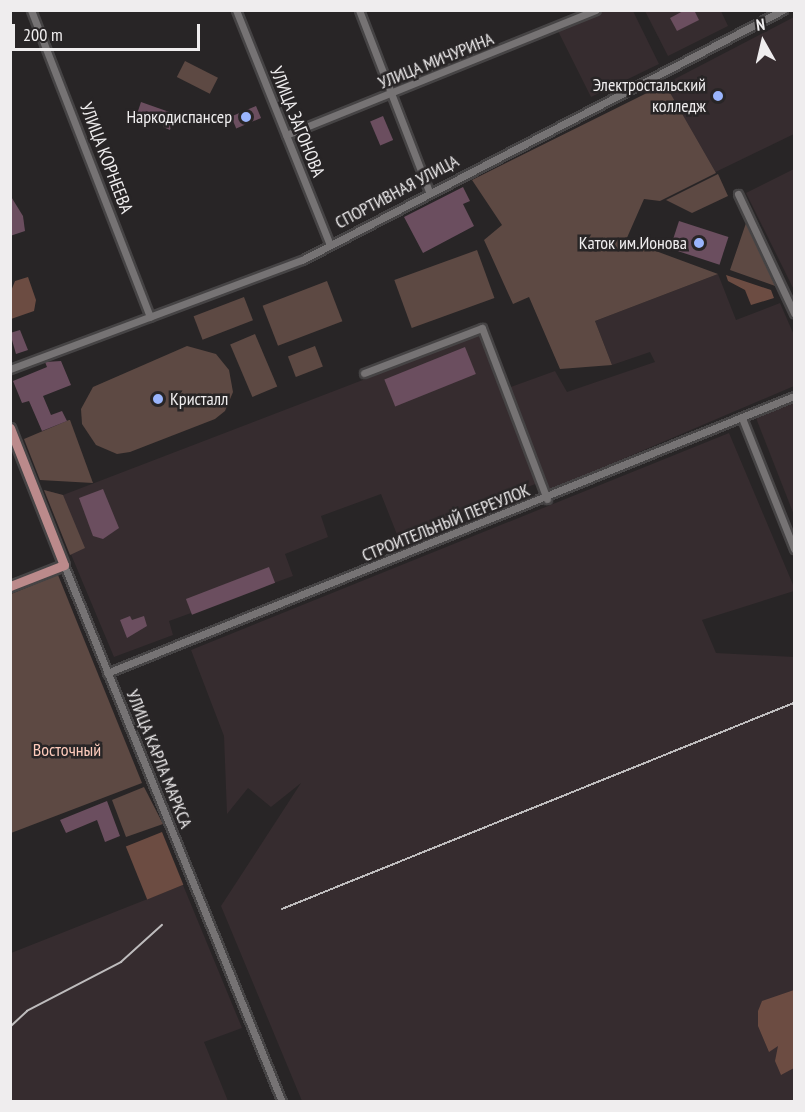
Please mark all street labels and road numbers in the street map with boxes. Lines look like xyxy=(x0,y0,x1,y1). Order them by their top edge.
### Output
street label: УЛИЦА МИЧУРИНА xyxy=(375,28,497,94)
street label: УЛИЦА ЗАГОНОВА xyxy=(265,63,329,181)
street label: УЛИЦА КОРНЕЕВА xyxy=(75,99,137,217)
street label: СПОРТИВНАЯ УЛИЦА xyxy=(331,150,463,234)
street label: СТРОИТЕЛЬНЫЙ ПЕРЕУЛОК xyxy=(359,479,533,567)
street label: УЛИЦА КАРЛА МАРКСА xyxy=(121,686,197,832)

